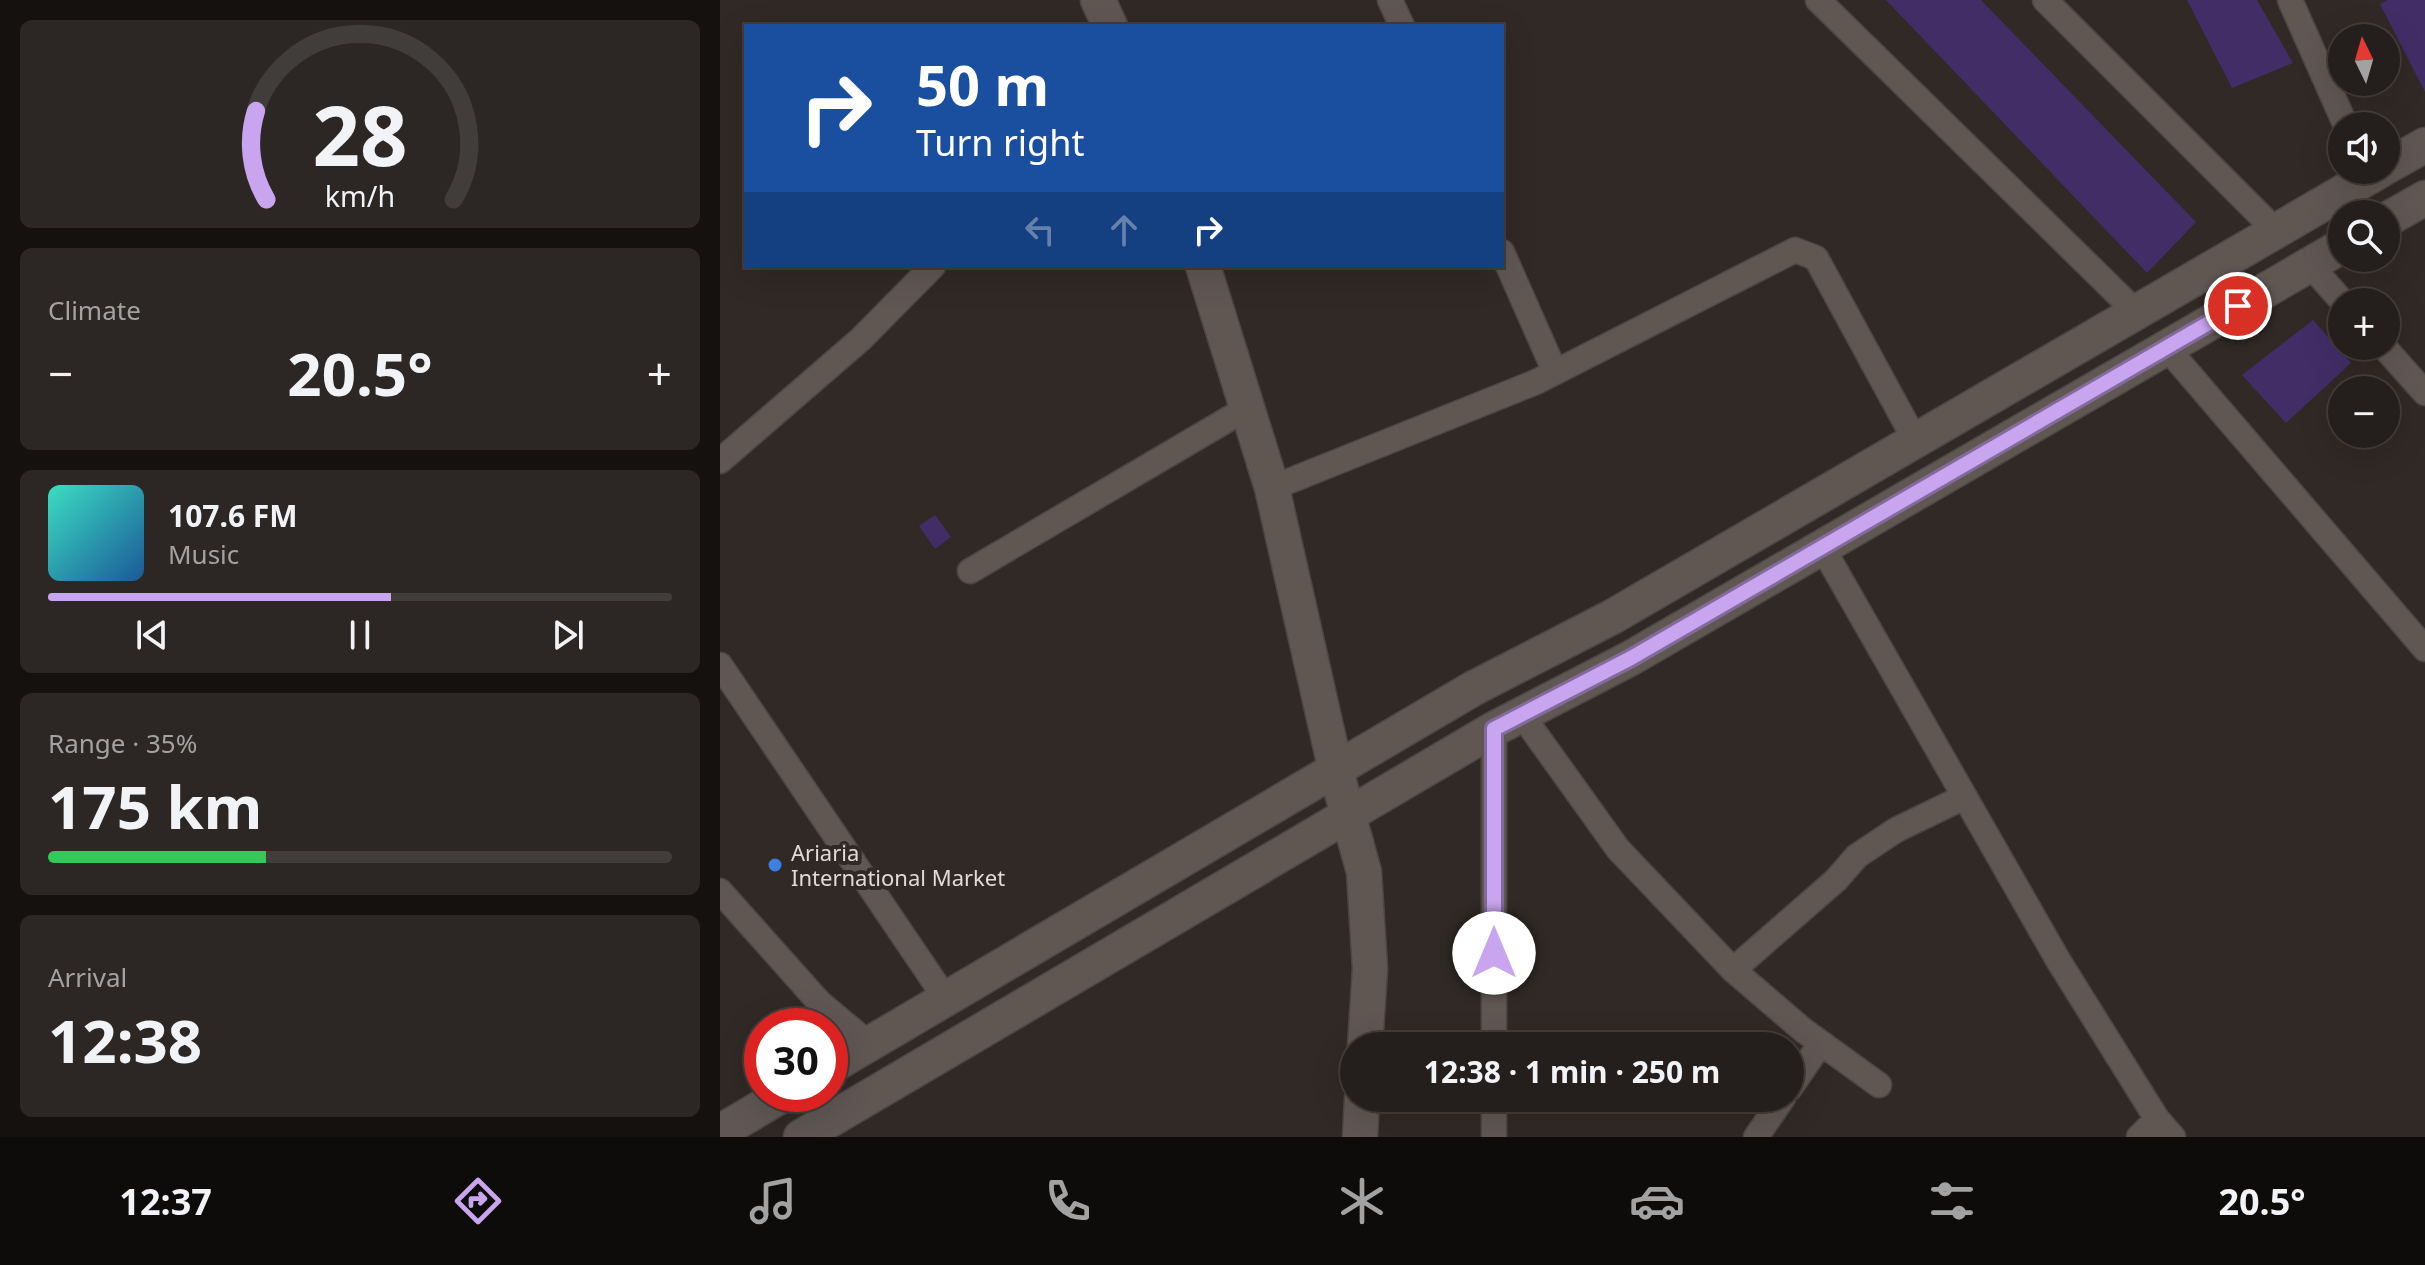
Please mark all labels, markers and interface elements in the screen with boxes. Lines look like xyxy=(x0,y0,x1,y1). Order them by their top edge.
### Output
north arrow xyxy=(2328,24,2400,96)
map controls xyxy=(2328,24,2400,448)
text: 50 m xyxy=(916,46,1049,122)
icon: right xyxy=(784,56,888,160)
text: 28 xyxy=(312,77,408,190)
button: sound xyxy=(2328,112,2400,184)
text: Turn right xyxy=(916,118,1084,167)
text: km/h xyxy=(325,176,395,215)
button: search xyxy=(2328,200,2400,272)
icon: left xyxy=(1018,208,1062,252)
icon: ahead xyxy=(1102,208,1146,252)
icon: right xyxy=(1186,208,1230,252)
pin xyxy=(2204,272,2272,340)
icon: arrive xyxy=(2216,284,2260,328)
button: + xyxy=(2328,288,2400,360)
text: Climate xyxy=(48,292,141,328)
text: 20.5° xyxy=(287,332,433,414)
text: − xyxy=(48,343,73,403)
text: + xyxy=(647,343,672,403)
button: − xyxy=(2328,376,2400,448)
text: 107.6 FM xyxy=(168,495,298,536)
text: Music xyxy=(168,536,239,572)
icon: previous xyxy=(130,613,174,657)
icon: pause xyxy=(338,613,382,657)
icon: next xyxy=(546,613,590,657)
text: Range · 35% xyxy=(48,725,197,761)
text: 175 km xyxy=(48,765,262,847)
place label: Ariaria International Market xyxy=(791,837,1005,892)
marker: Ariaria International Market xyxy=(766,856,784,874)
position arrow xyxy=(1452,911,1536,995)
text: Arrival xyxy=(48,959,127,995)
text: 12:38 xyxy=(48,999,202,1081)
speed limit sign: 30 xyxy=(744,1008,848,1112)
text: 12:38 · 1 min · 250 m xyxy=(1424,1051,1720,1092)
icon: directions xyxy=(450,1173,506,1229)
icon: music xyxy=(745,1173,801,1229)
icon: phone xyxy=(1040,1173,1096,1229)
icon: climate xyxy=(1334,1173,1390,1229)
icon: car xyxy=(1629,1173,1685,1229)
icon: filters xyxy=(1924,1173,1980,1229)
text: 12:37 xyxy=(119,1177,212,1226)
text: 20.5° xyxy=(2218,1177,2306,1226)

